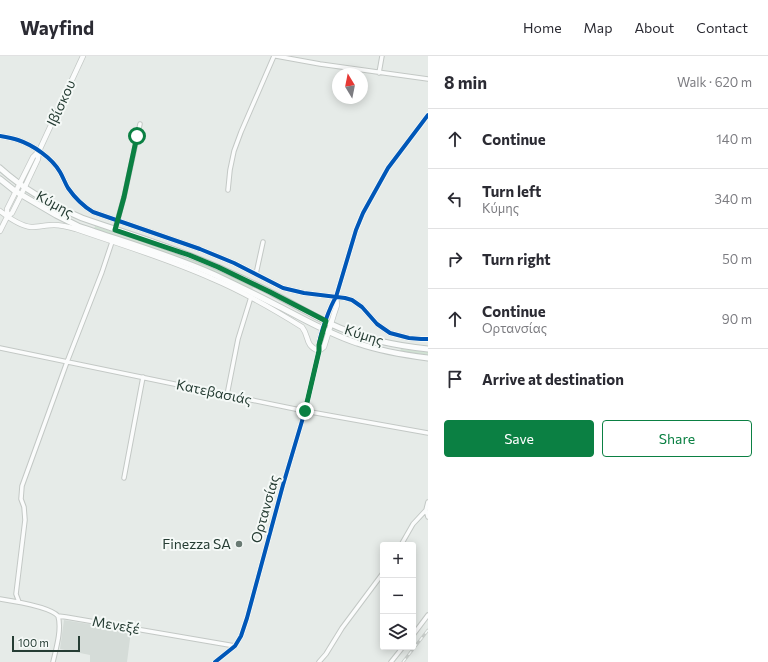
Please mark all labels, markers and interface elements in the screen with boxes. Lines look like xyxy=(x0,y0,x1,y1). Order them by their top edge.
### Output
text: Wayfind xyxy=(20,16,94,39)
text: Home xyxy=(523,19,562,36)
text: Map xyxy=(584,19,612,36)
text: About xyxy=(634,19,674,36)
text: Contact xyxy=(696,19,748,36)
north arrow xyxy=(332,68,368,104)
text: 8 min xyxy=(444,72,487,93)
text: Walk · 620 m xyxy=(677,74,752,90)
street label: Ιβίσκου xyxy=(42,77,79,129)
route start xyxy=(128,127,146,145)
icon: ahead xyxy=(444,128,466,150)
text: Continue xyxy=(482,130,546,148)
text: 140 m xyxy=(716,131,752,147)
text: Turn left xyxy=(482,182,541,200)
street label: Κύμης xyxy=(34,186,77,221)
icon: left xyxy=(444,188,466,210)
text: 340 m xyxy=(714,191,752,207)
text: Κύμης xyxy=(482,200,519,216)
icon: right xyxy=(444,248,466,270)
text: Turn right xyxy=(482,250,551,268)
text: 50 m xyxy=(722,251,752,267)
text: Continue xyxy=(482,302,546,320)
icon: ahead xyxy=(444,308,466,330)
text: 90 m xyxy=(722,311,752,327)
street label: Κύμης xyxy=(342,320,386,349)
text: Ορτανσίας xyxy=(482,320,547,336)
icon: arrive xyxy=(444,368,466,390)
text: Arrive at destination xyxy=(482,370,624,388)
street label: Κατεβασιάς xyxy=(175,375,253,408)
route end xyxy=(296,402,314,420)
button: Save xyxy=(444,420,594,457)
button: Share xyxy=(602,420,752,457)
street label: Ορτανσίας xyxy=(247,473,282,545)
place label: Finezza SA xyxy=(162,535,231,552)
marker: Finezza SA xyxy=(234,539,244,549)
map controls xyxy=(380,542,416,650)
button: + xyxy=(380,542,416,578)
button: − xyxy=(380,578,416,614)
street label: Μενεξέ xyxy=(91,612,141,637)
button: layers xyxy=(380,614,416,650)
scale bar xyxy=(12,634,80,653)
text: 100 m xyxy=(18,636,49,649)

